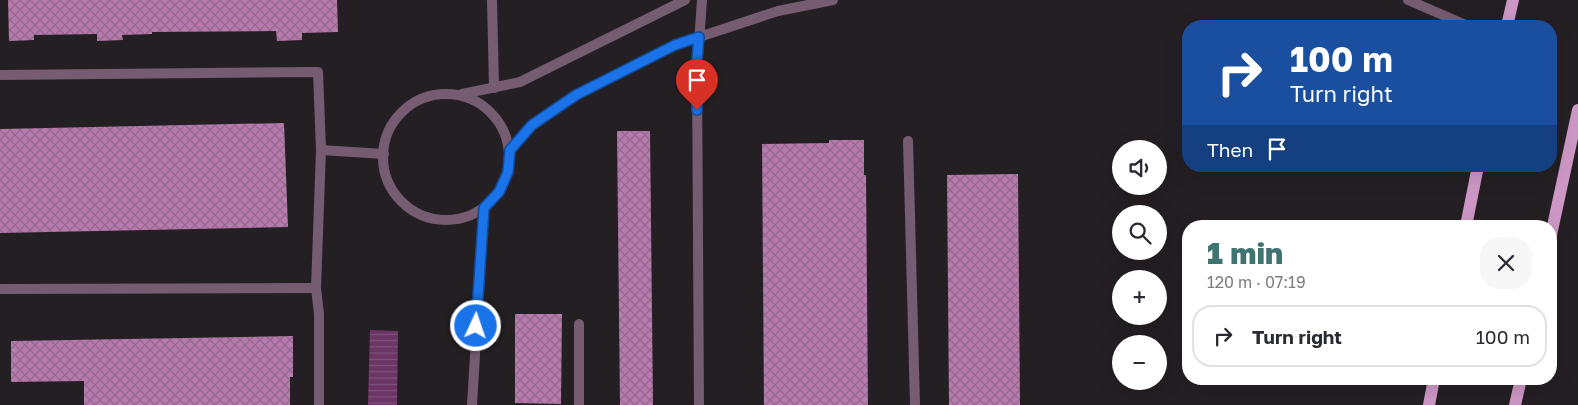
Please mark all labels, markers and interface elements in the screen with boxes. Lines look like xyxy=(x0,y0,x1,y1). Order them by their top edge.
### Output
text: 100 m xyxy=(1290,38,1393,80)
icon: right xyxy=(1207,40,1272,105)
pin xyxy=(676,59,718,110)
icon: arrive xyxy=(683,66,711,94)
text: Turn right xyxy=(1290,80,1393,107)
icon: arrive xyxy=(1263,135,1291,163)
text: Then xyxy=(1207,138,1253,161)
map controls xyxy=(1112,140,1167,390)
button: sound xyxy=(1112,140,1167,195)
button: search xyxy=(1112,205,1167,260)
text: 1 min xyxy=(1207,235,1283,271)
button: close xyxy=(1480,237,1532,289)
button: + xyxy=(1112,270,1167,325)
text: 120 m · 07:19 xyxy=(1207,272,1306,292)
position arrow xyxy=(449,299,501,351)
icon: right xyxy=(1209,322,1237,350)
text: Turn right xyxy=(1252,325,1342,348)
text: 100 m xyxy=(1476,325,1530,348)
button: − xyxy=(1112,335,1167,390)

